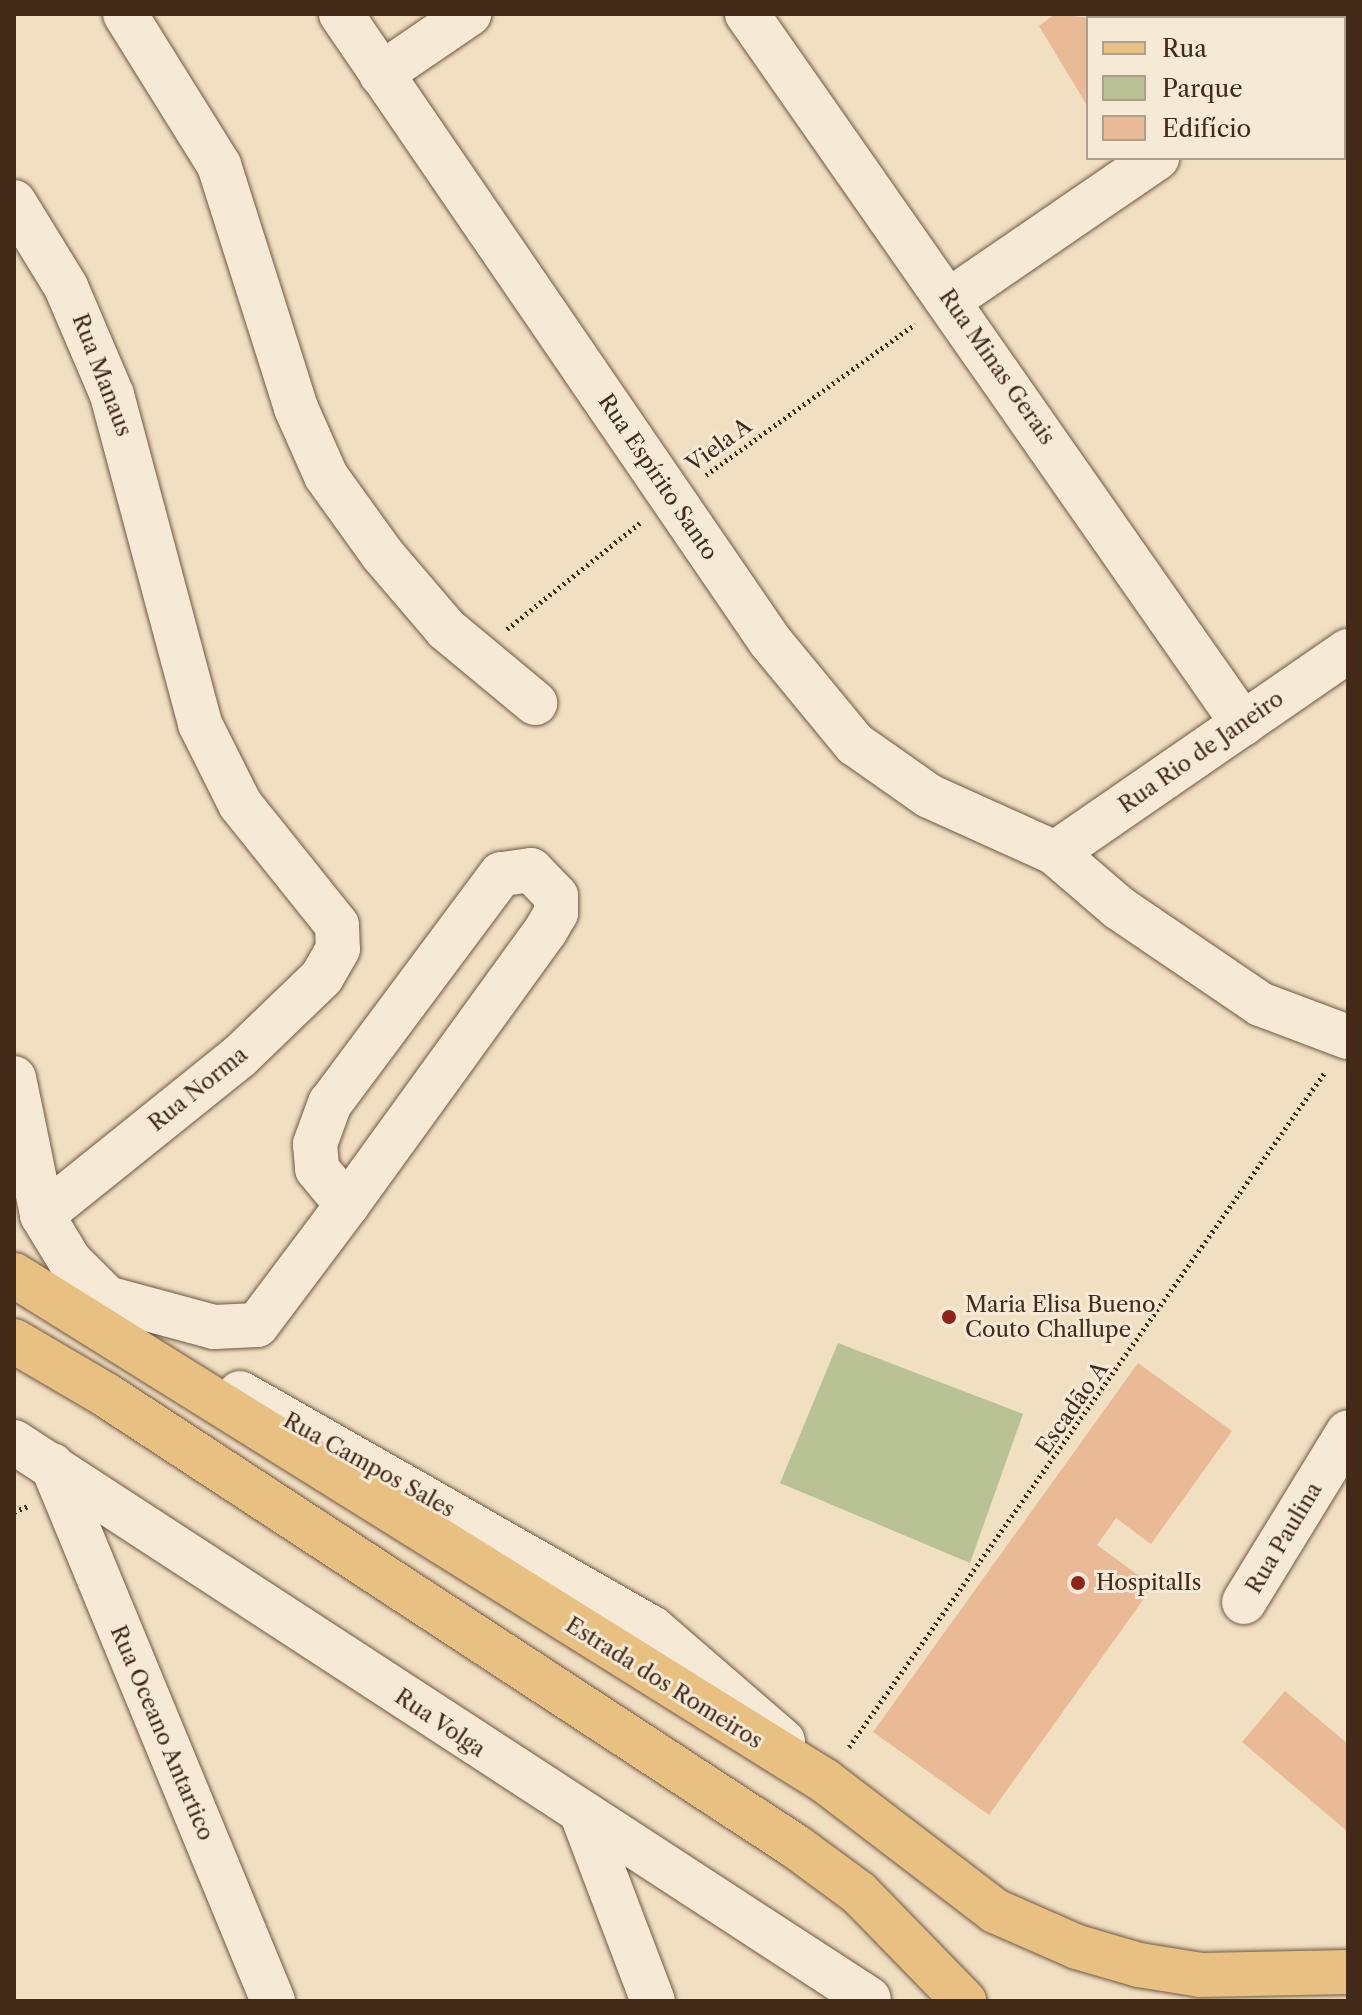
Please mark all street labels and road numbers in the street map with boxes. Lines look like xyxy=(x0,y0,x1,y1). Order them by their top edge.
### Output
street label: Rua Minas Gerais xyxy=(933,284,1061,450)
street label: Rua Manaus xyxy=(67,310,137,440)
street label: Rua Espírito Santo xyxy=(593,389,723,565)
street label: Viela A xyxy=(681,412,757,478)
street label: Rua Rio de Janeiro xyxy=(1113,685,1289,819)
street label: Rua Norma xyxy=(143,1041,253,1137)
street label: Escadão A xyxy=(1030,1356,1114,1460)
street label: Rua Campos Sales xyxy=(279,1407,459,1523)
street label: Rua Paulina xyxy=(1240,1478,1328,1598)
street label: Estrada dos Romeiros xyxy=(561,1612,767,1754)
street label: Rua Oceano Antartico xyxy=(104,1621,220,1845)
street label: Rua Volga xyxy=(389,1683,491,1763)

